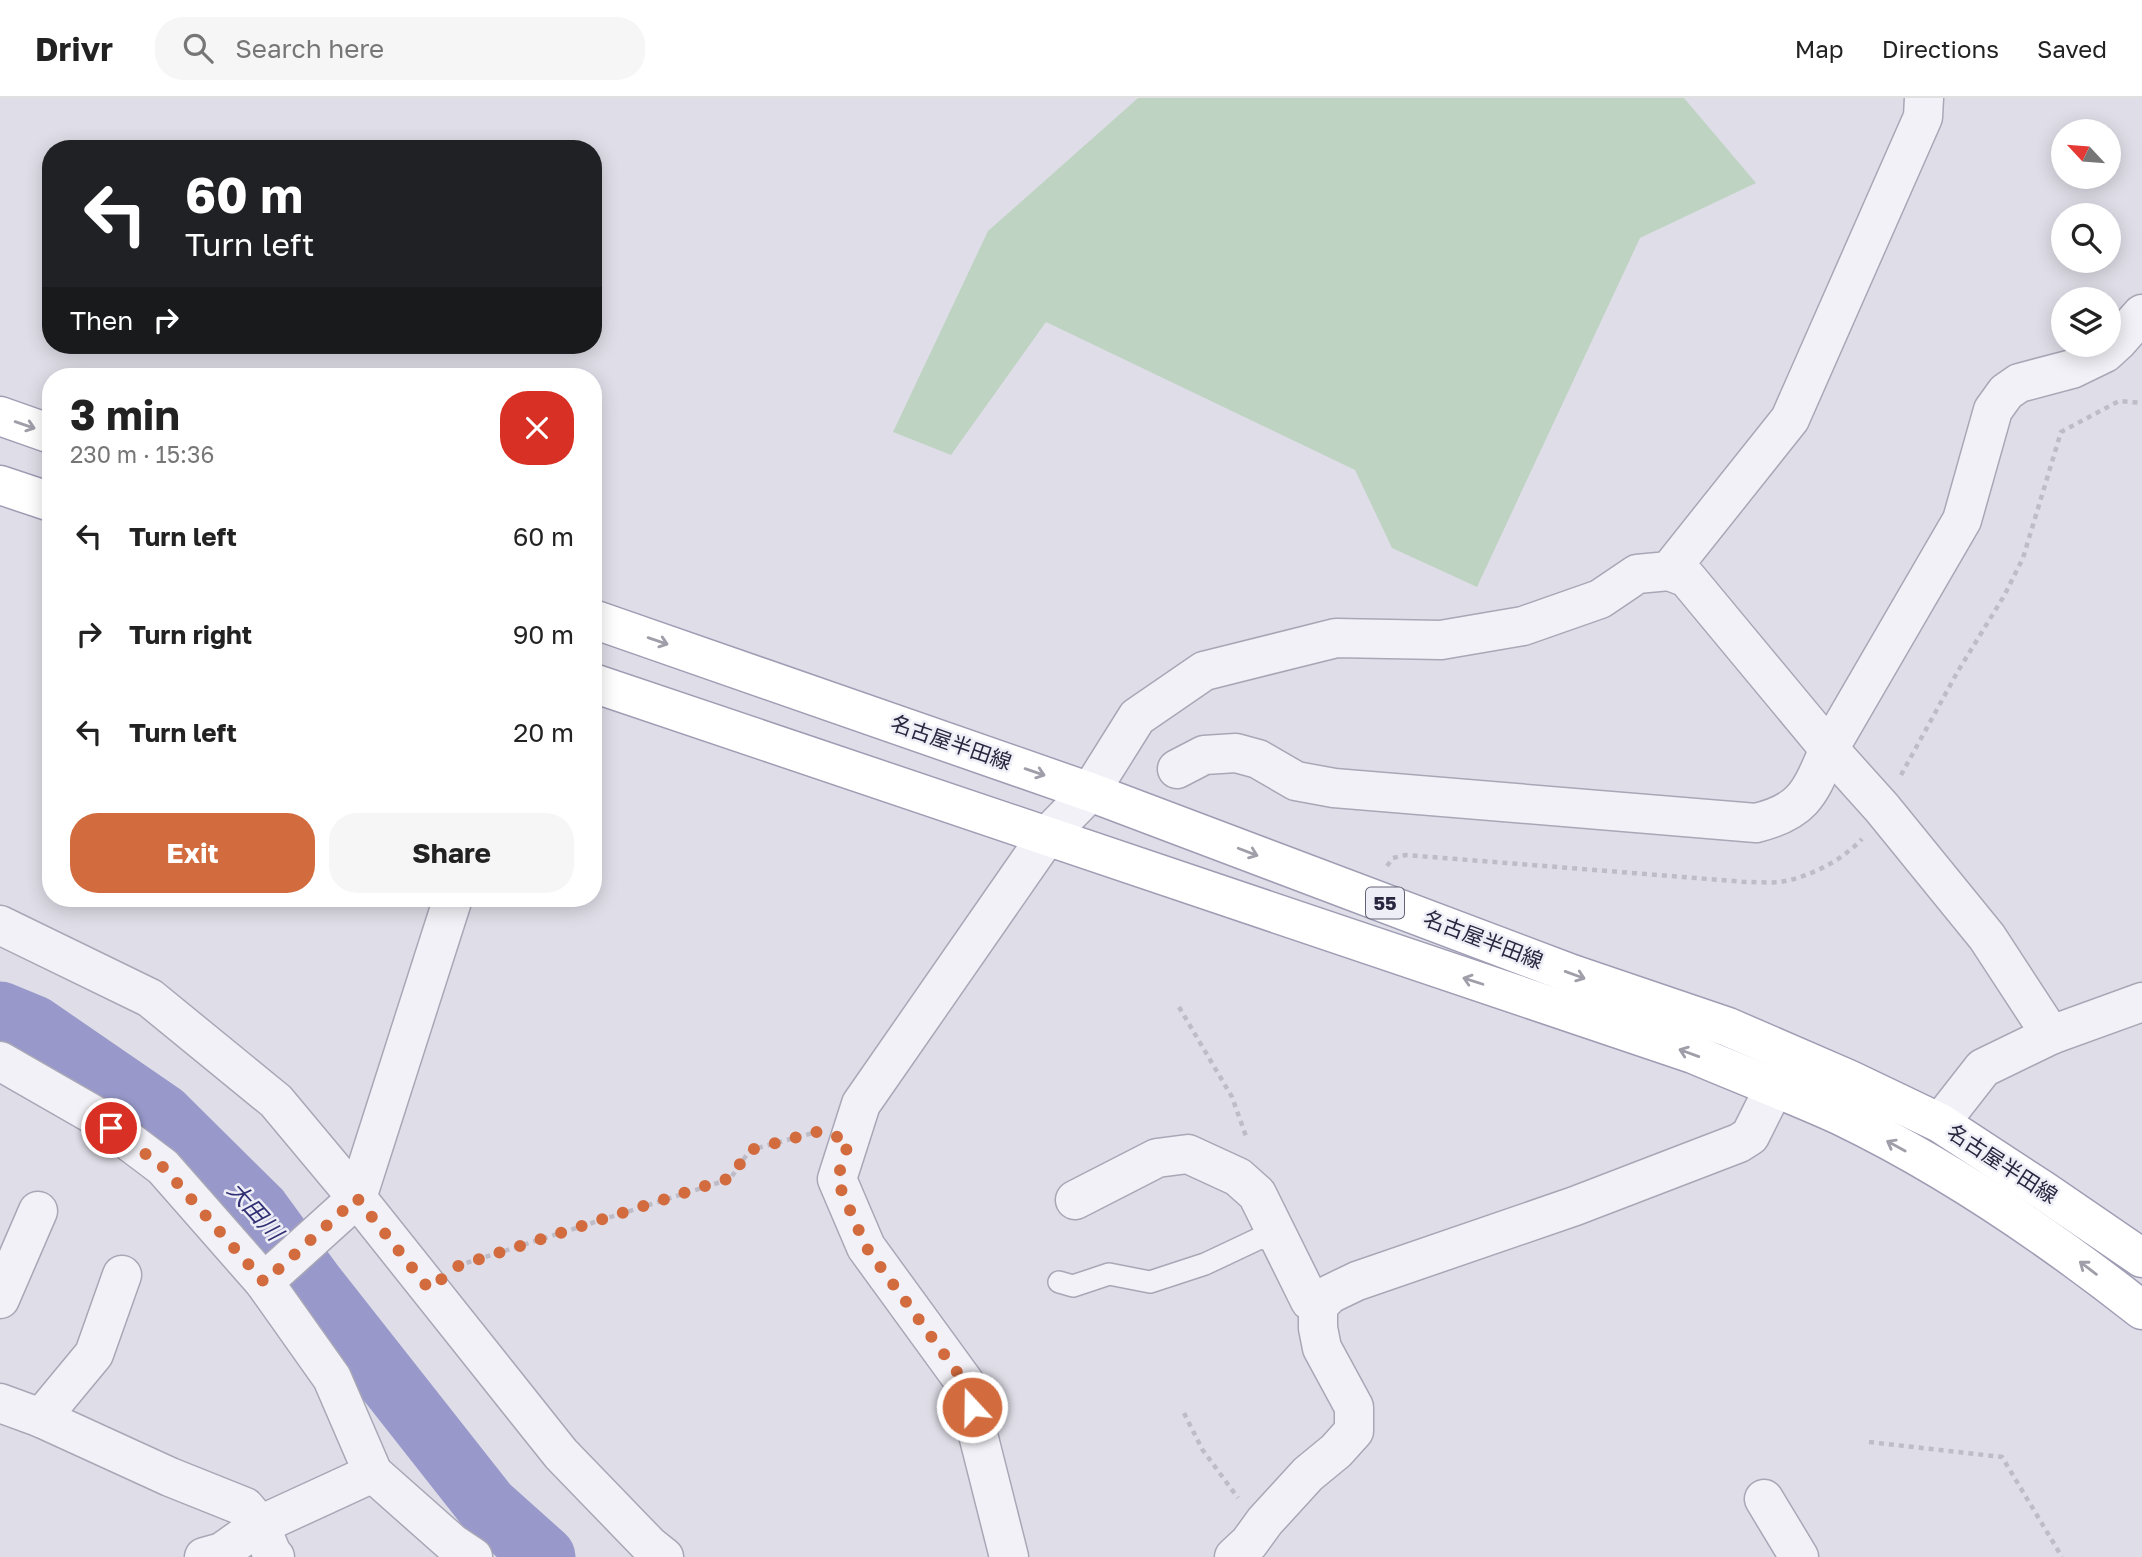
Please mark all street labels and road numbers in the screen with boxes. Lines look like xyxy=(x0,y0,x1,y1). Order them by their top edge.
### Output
street label: 名古屋半田線 xyxy=(888,709,1015,775)
road number: 55 xyxy=(1366,888,1404,918)
street label: 名古屋半田線 xyxy=(1420,904,1547,974)
street label: 名古屋半田線 xyxy=(1943,1118,2062,1208)

